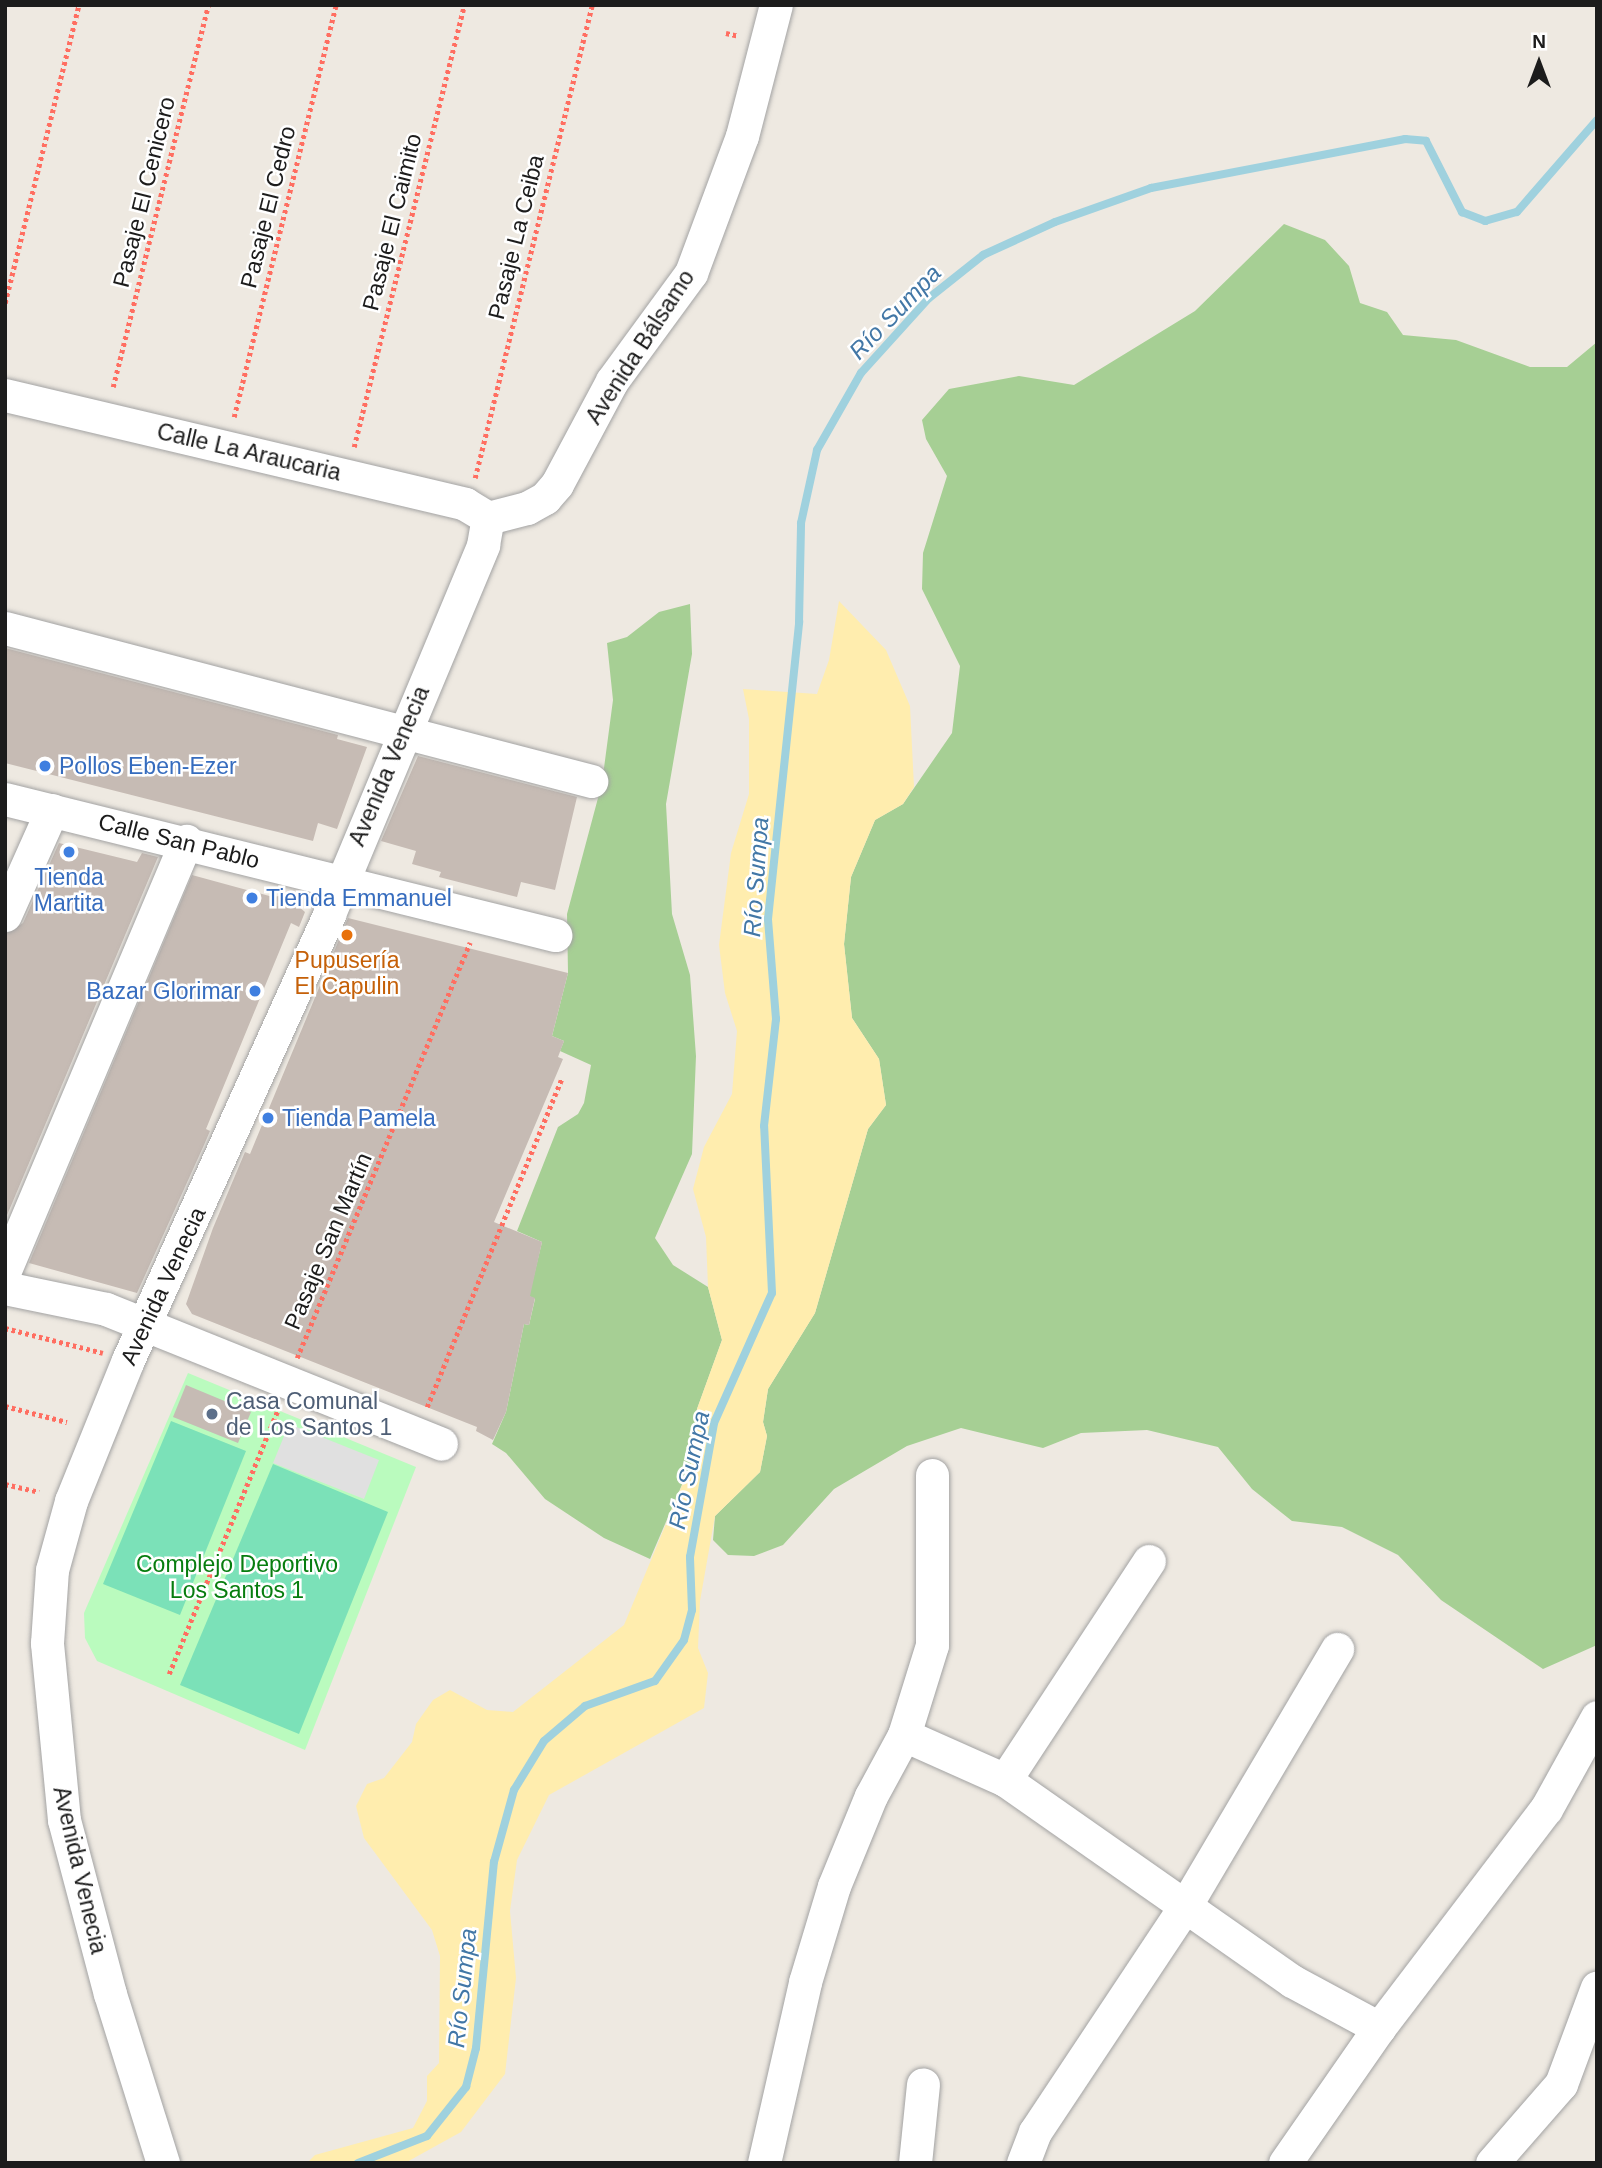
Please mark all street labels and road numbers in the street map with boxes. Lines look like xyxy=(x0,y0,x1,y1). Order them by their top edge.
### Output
street label: Pasaje El Cenicero xyxy=(107,94,181,290)
street label: Pasaje El Cedro xyxy=(235,123,301,291)
street label: Pasaje El Caimito xyxy=(357,131,427,313)
street label: Pasaje La Ceiba xyxy=(482,152,550,322)
street label: Avenida Bálsamo xyxy=(580,265,700,429)
street label: Calle La Araucaria xyxy=(154,417,344,487)
street label: Avenida Venecia xyxy=(343,682,435,850)
street label: Calle San Pablo xyxy=(96,808,262,874)
street label: Pasaje San Martín xyxy=(278,1149,378,1333)
street label: Avenida Venecia xyxy=(114,1203,212,1369)
street label: Avenida Venecia xyxy=(47,1784,113,1956)

